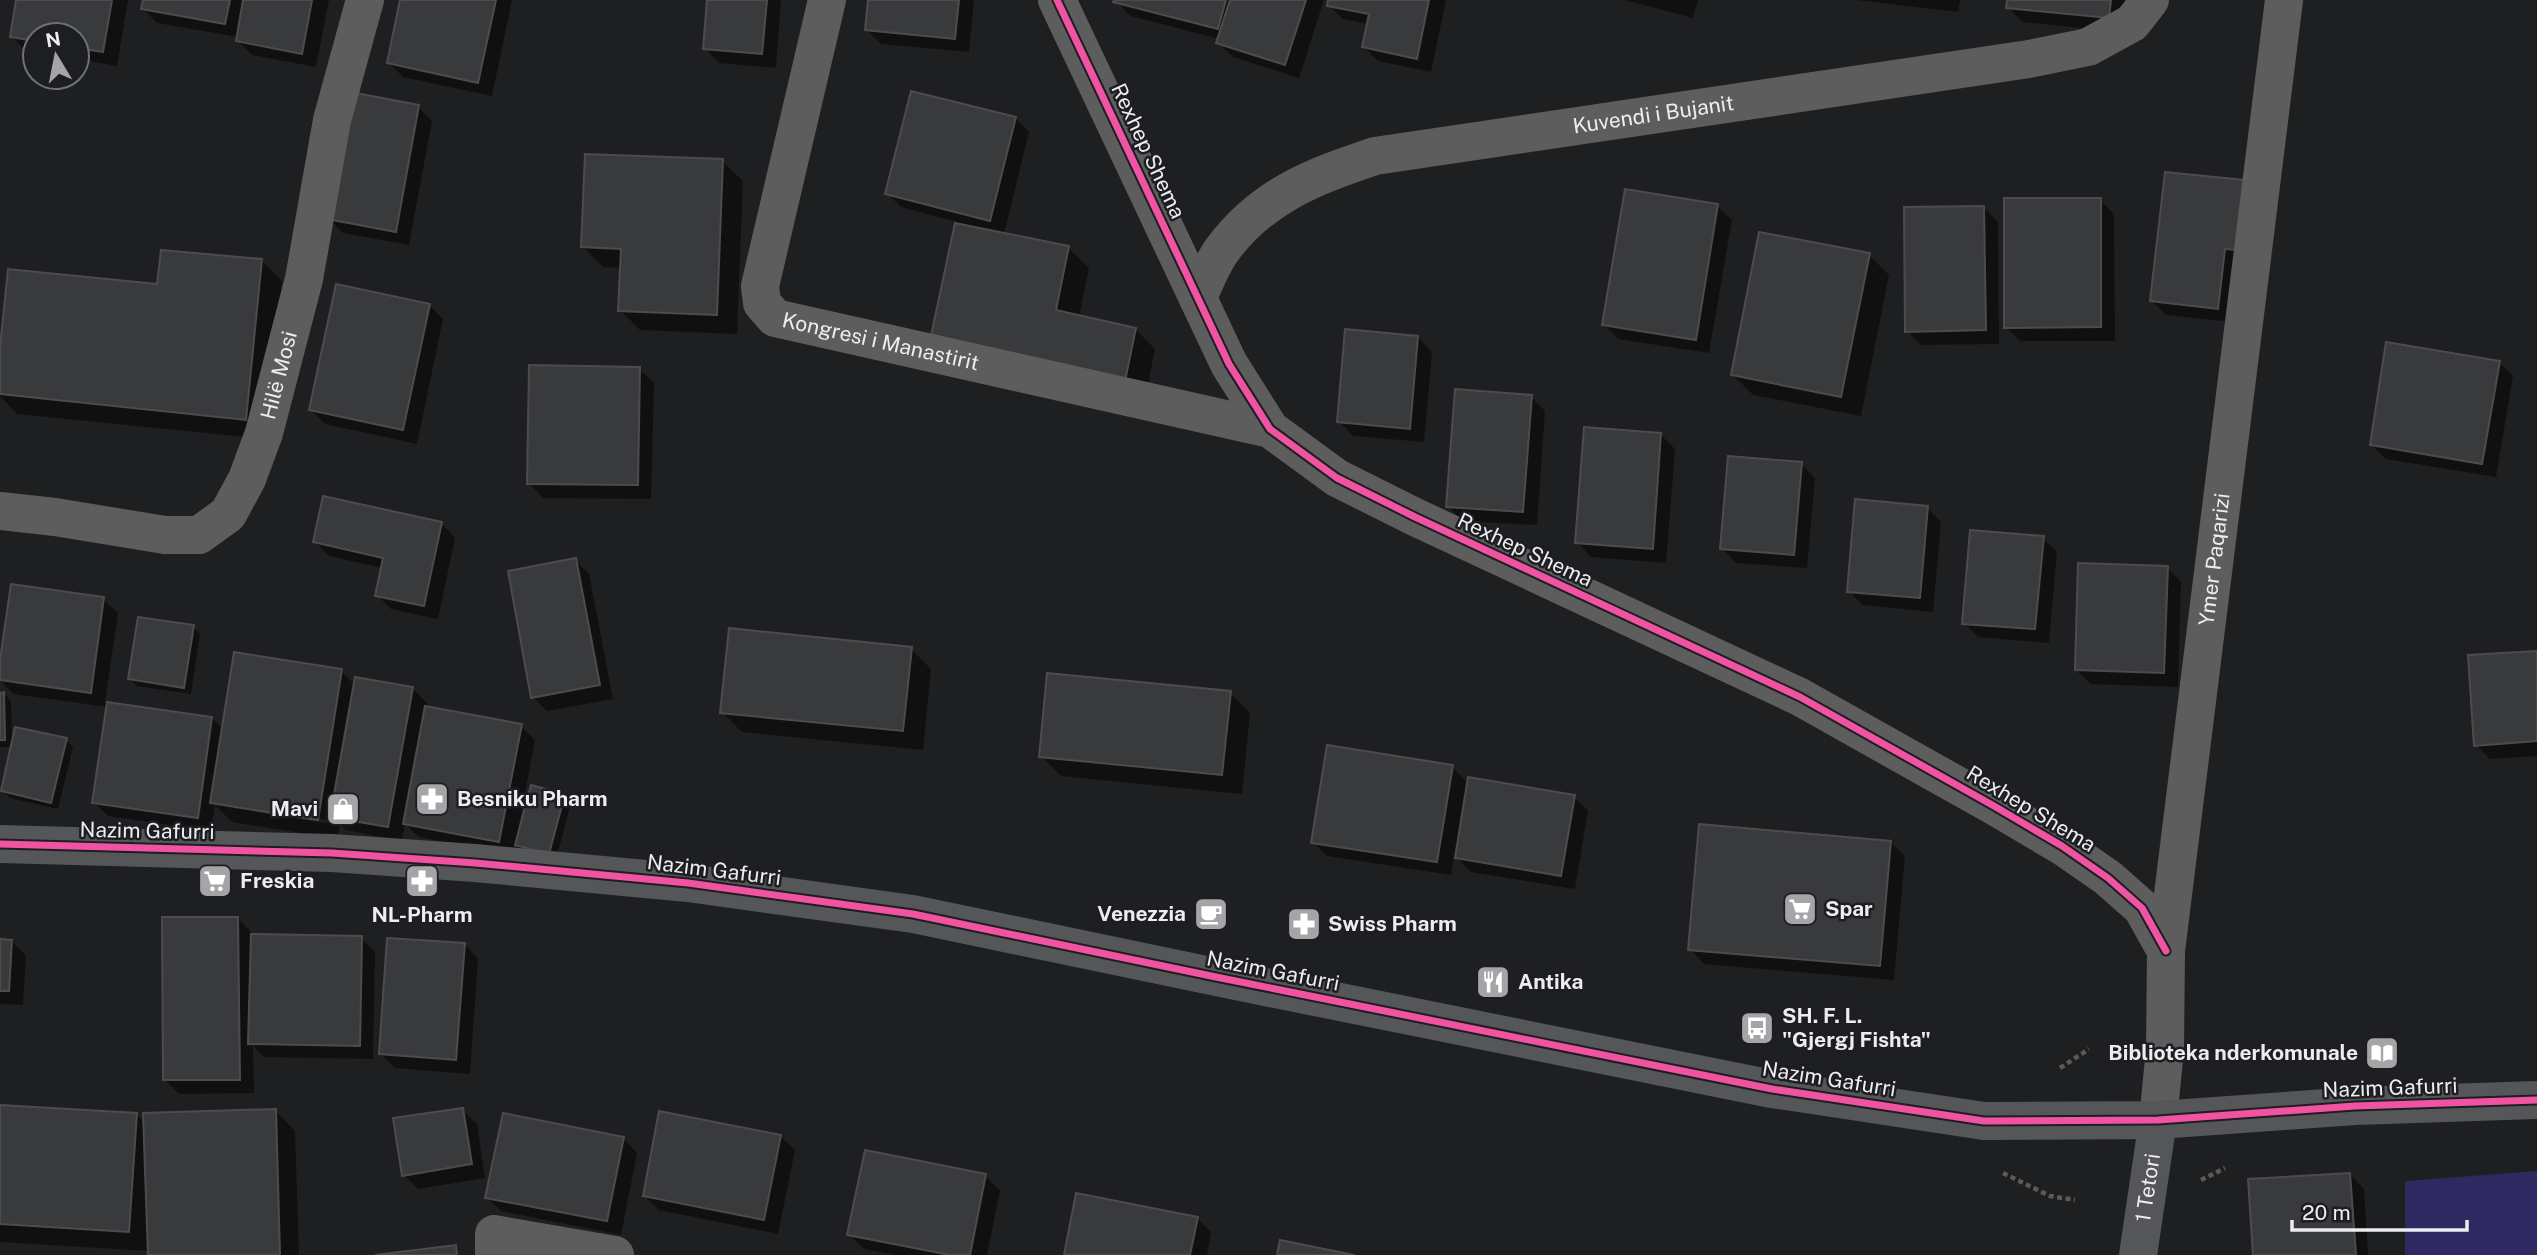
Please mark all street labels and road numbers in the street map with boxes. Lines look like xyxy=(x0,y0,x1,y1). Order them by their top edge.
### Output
street label: Rexhep Shema xyxy=(1106,79,1191,222)
street label: Kuvendi i Bujanit xyxy=(1571,90,1735,139)
street label: Kongresi i Manastirit xyxy=(780,307,982,375)
street label: Hilë Mosi xyxy=(255,328,302,422)
street label: Ymer Paqarizi xyxy=(2193,492,2235,627)
street label: Rexhep Shema xyxy=(1454,507,1597,592)
street label: Rexhep Shema xyxy=(1962,760,2100,857)
street label: Nazim Gafurri xyxy=(79,817,215,844)
street label: Nazim Gafurri xyxy=(646,849,783,890)
street label: Nazim Gafurri xyxy=(1204,945,1342,996)
street label: Nazim Gafurri xyxy=(1760,1056,1898,1101)
street label: Nazim Gafurri xyxy=(2322,1073,2458,1102)
street label: 1 Tetori xyxy=(2130,1152,2165,1224)

